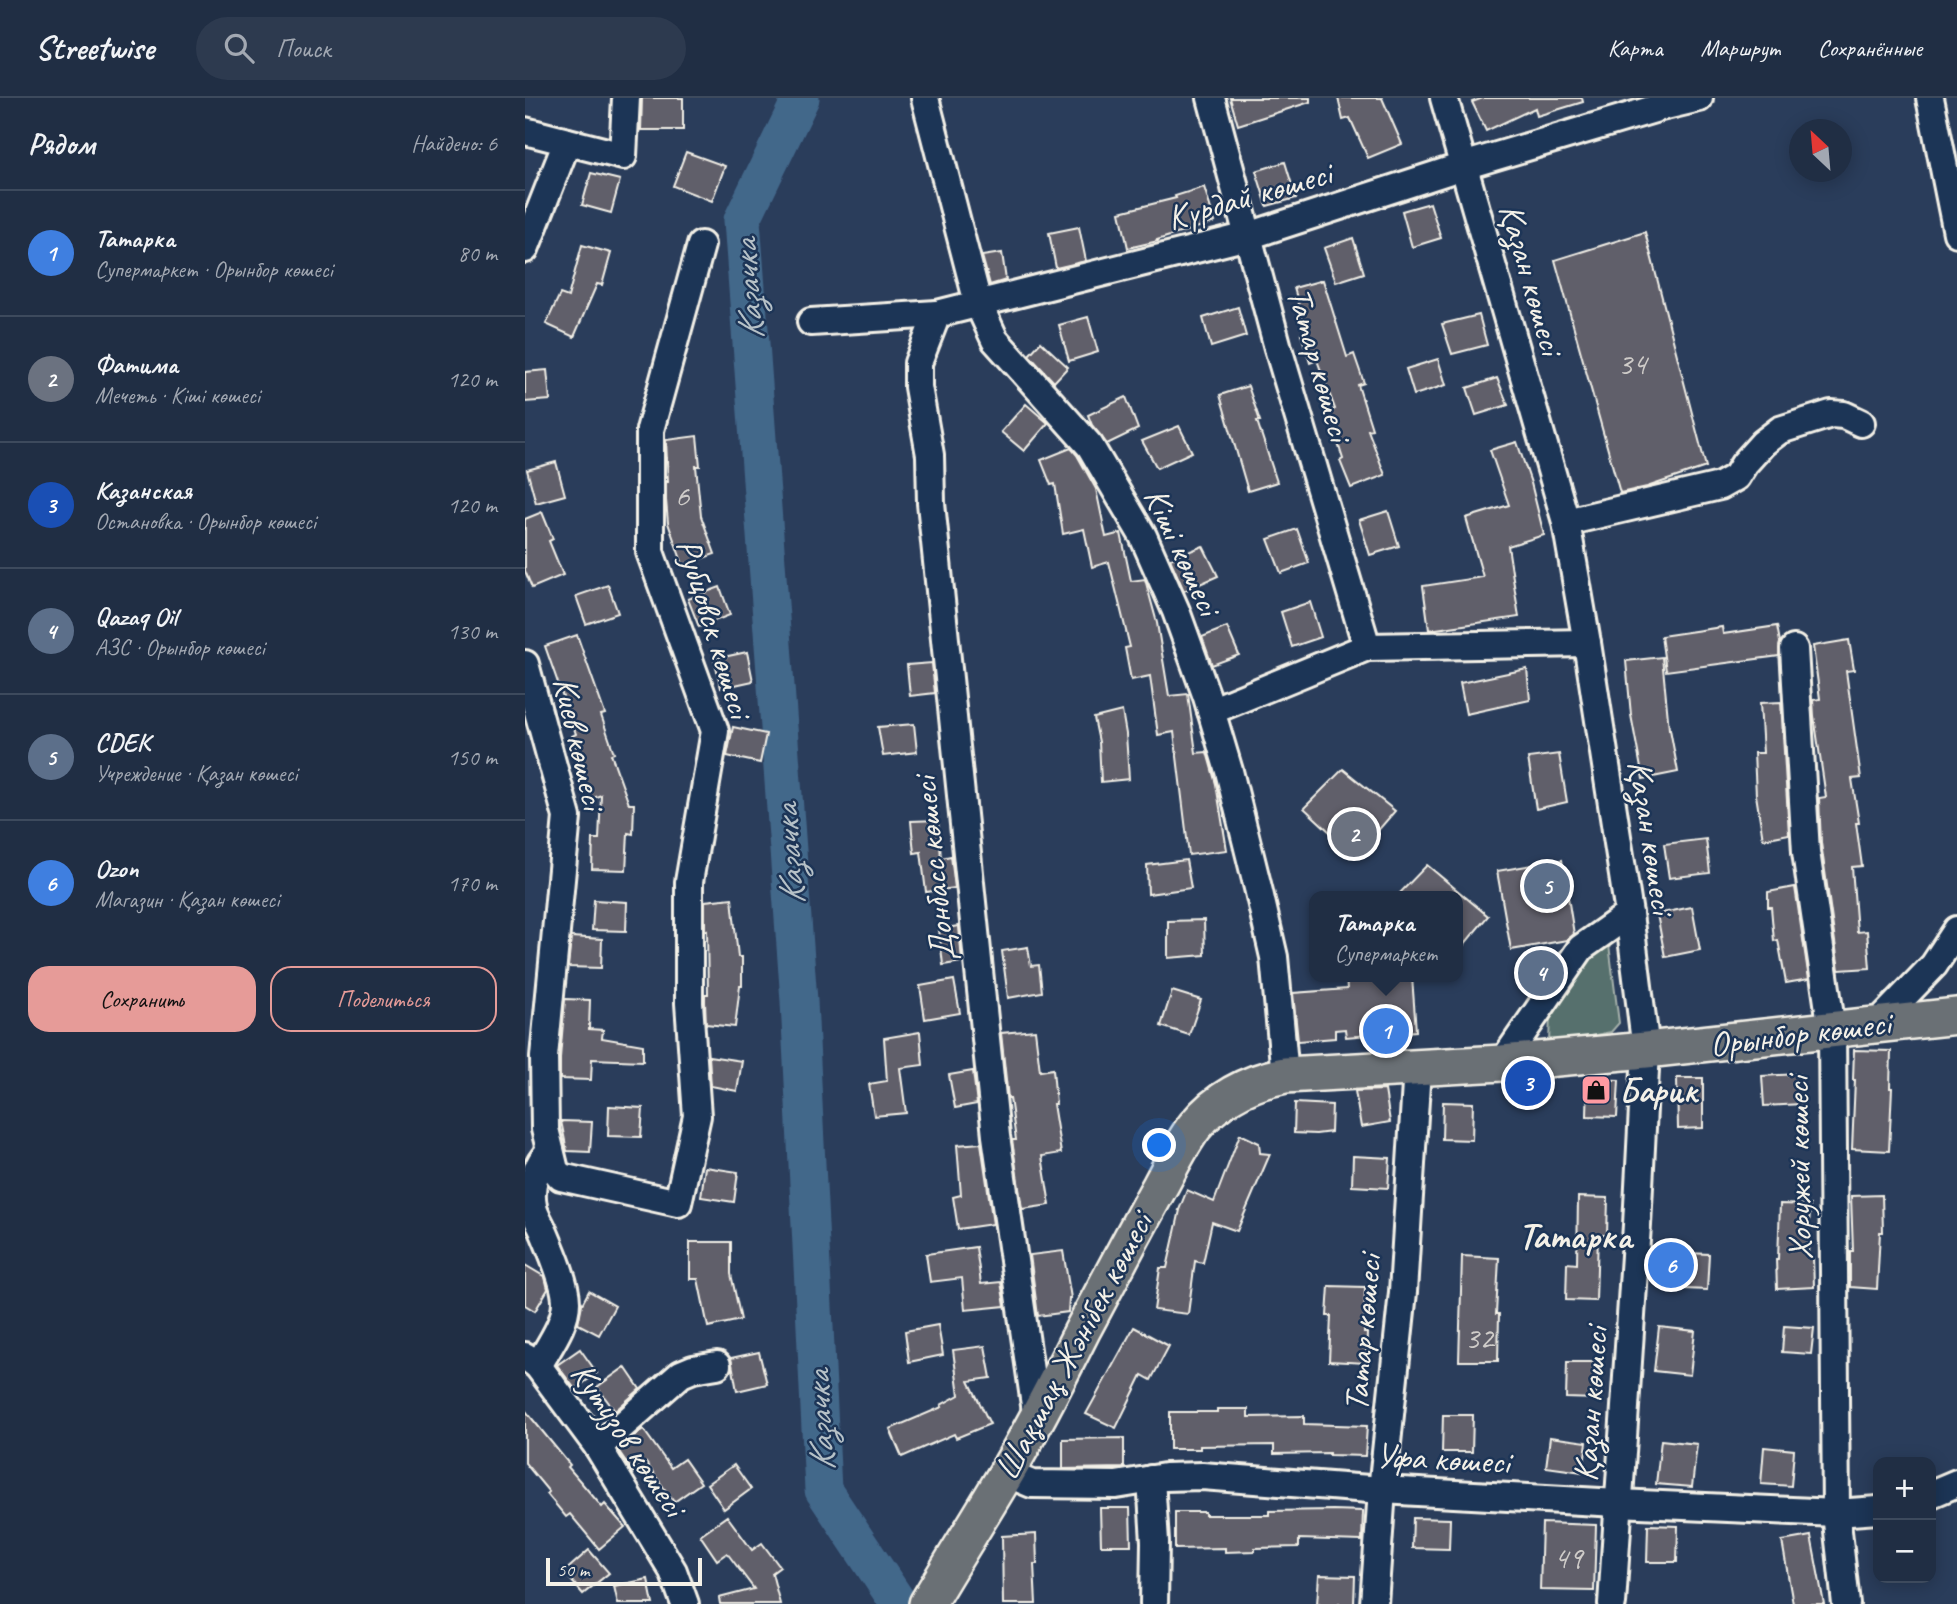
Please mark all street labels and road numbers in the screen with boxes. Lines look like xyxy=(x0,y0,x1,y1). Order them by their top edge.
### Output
street label: Күрдай көшесі xyxy=(1162,149,1341,240)
street label: Қазан көшесі xyxy=(1489,198,1576,364)
street label: Татар көшесі xyxy=(1276,282,1364,450)
street label: Кіші көшесі xyxy=(1133,480,1234,626)
street label: Рубцовск көшесі xyxy=(666,533,764,728)
street label: Киев көшесі xyxy=(542,672,618,818)
street label: Қазан көшесі xyxy=(1617,757,1687,922)
street label: Донбасс көшесі xyxy=(901,770,966,964)
street label: Орынбор көшесі xyxy=(1707,1000,1898,1067)
street label: Хоружей көшесі xyxy=(1774,1071,1823,1260)
street label: Шақшақ Жәнібек көшесі xyxy=(984,1201,1165,1488)
street label: Татар көшесі xyxy=(1333,1248,1392,1414)
street label: Қазан көшесі xyxy=(1563,1321,1619,1483)
street label: Кутузов көшесі xyxy=(561,1354,699,1529)
street label: Уфа көшесі xyxy=(1375,1433,1516,1485)

